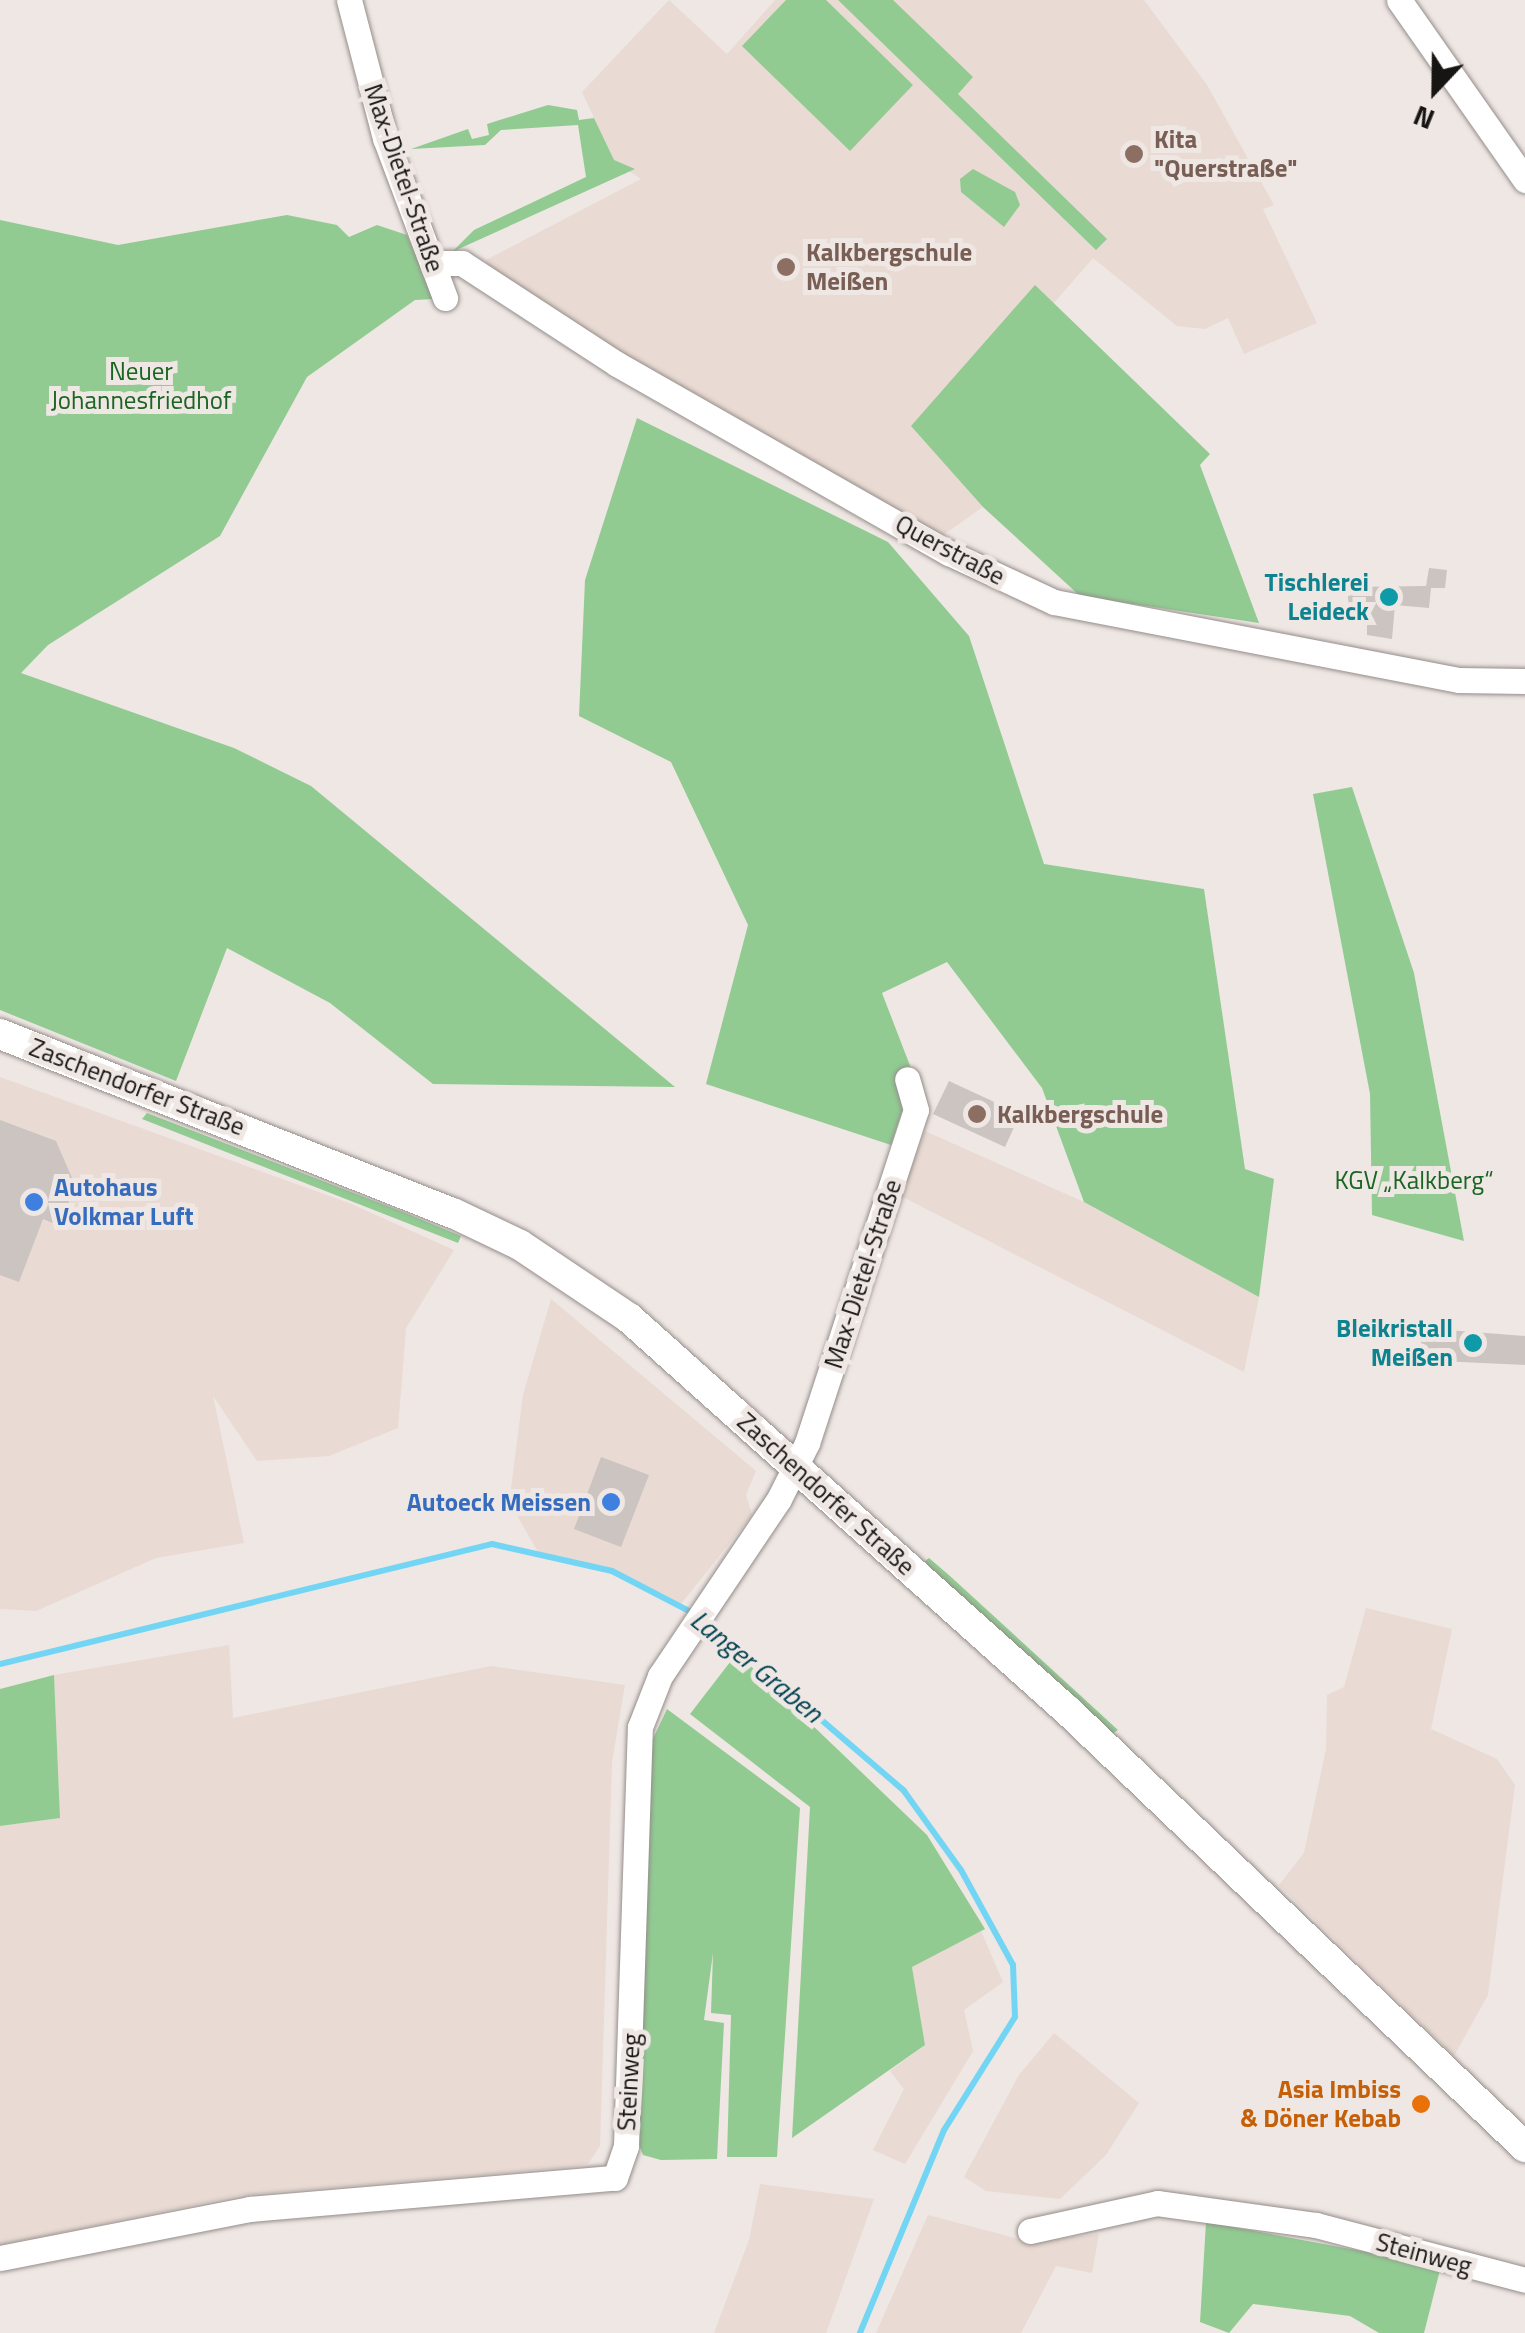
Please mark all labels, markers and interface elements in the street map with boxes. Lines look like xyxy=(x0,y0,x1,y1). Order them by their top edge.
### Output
north arrow xyxy=(1385,40,1485,140)
street label: Max-Dietel-Straße xyxy=(358,80,450,276)
text: N xyxy=(1407,95,1441,142)
place label: Kita "Querstraße" xyxy=(1154,125,1297,184)
marker: Kita "Querstraße" xyxy=(1123,143,1145,165)
place label: Kalkbergschule Meißen xyxy=(806,238,972,297)
marker: Kalkbergschule Meißen xyxy=(775,256,797,278)
park label: Neuer Johannesfriedhof xyxy=(51,357,231,416)
street label: Querstraße xyxy=(890,509,1010,591)
place label: Tischlerei Leideck xyxy=(1265,568,1369,627)
marker: Tischlerei Leideck xyxy=(1378,586,1400,608)
street label: Zaschendorfer Straße xyxy=(25,1032,249,1142)
place label: Kalkbergschule xyxy=(997,1099,1163,1129)
marker: Kalkbergschule xyxy=(966,1103,988,1125)
park label: KGV „Kalkberg“ xyxy=(1335,1165,1493,1195)
place label: Autohaus Volkmar Luft xyxy=(54,1173,193,1232)
street label: Max-Dietel-Straße xyxy=(818,1176,908,1372)
marker: Autohaus Volkmar Luft xyxy=(23,1191,45,1213)
place label: Bleikristall Meißen xyxy=(1336,1314,1453,1373)
marker: Bleikristall Meißen xyxy=(1462,1332,1484,1354)
street label: Zaschendorfer Straße xyxy=(731,1407,921,1581)
place label: Autoeck Meissen xyxy=(407,1487,591,1517)
marker: Autoeck Meissen xyxy=(600,1491,622,1513)
water label: Langer Graben xyxy=(684,1603,830,1729)
street label: Steinweg xyxy=(611,2032,647,2132)
place label: Asia Imbiss & Döner Kebab xyxy=(1240,2075,1401,2134)
marker: Asia Imbiss & Döner Kebab xyxy=(1410,2093,1432,2115)
street label: Steinweg xyxy=(1373,2227,1475,2281)

